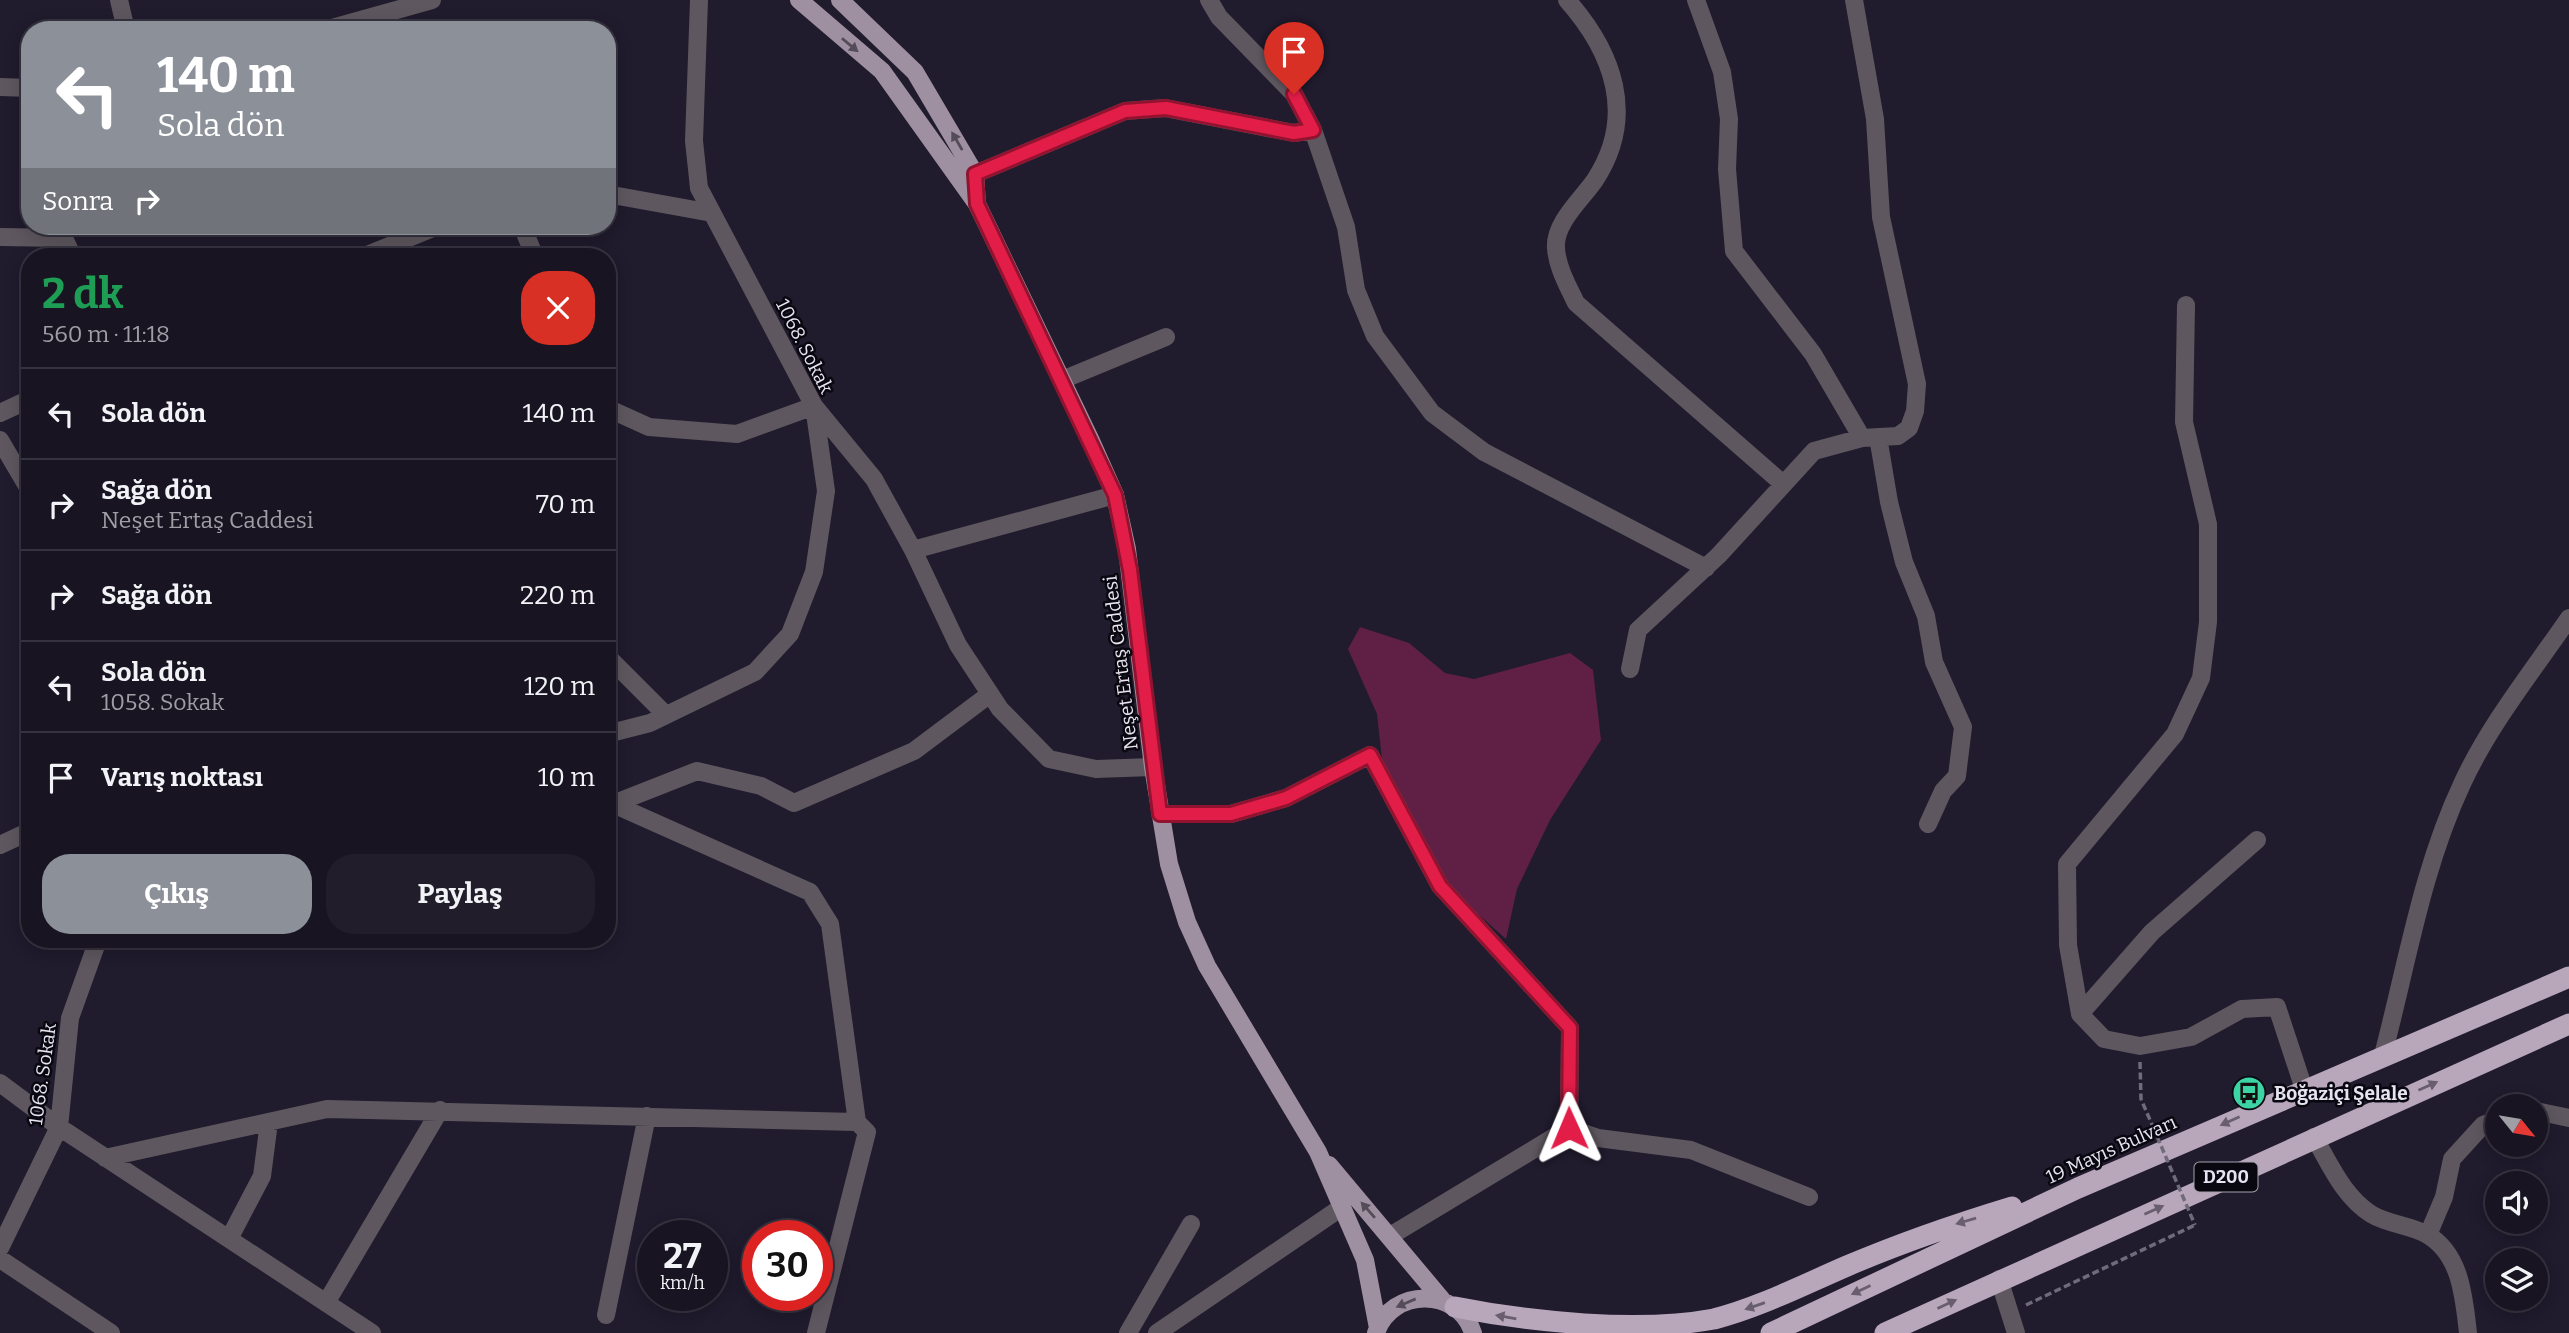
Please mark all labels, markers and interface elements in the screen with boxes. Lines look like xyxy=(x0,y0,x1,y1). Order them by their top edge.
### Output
pin xyxy=(1264,22,1324,94)
icon: arrive xyxy=(1275,33,1313,71)
one-way arrow xyxy=(842,37,859,52)
text: 140 m xyxy=(157,46,295,105)
icon: left xyxy=(42,49,133,140)
text: Sola dön xyxy=(157,106,285,144)
one-way arrow xyxy=(951,131,963,150)
icon: right xyxy=(128,182,166,220)
text: Sonra xyxy=(42,186,114,217)
text: 2 dk xyxy=(42,269,124,319)
button: close xyxy=(521,271,595,345)
street label: 1068. Sokak xyxy=(771,295,838,397)
text: 560 m · 11:18 xyxy=(42,320,170,348)
icon: left xyxy=(42,395,80,433)
text: Sola dön xyxy=(101,398,206,429)
text: 140 m xyxy=(523,398,595,429)
text: Sağa dön xyxy=(101,475,212,506)
icon: right xyxy=(42,486,80,524)
text: 70 m xyxy=(536,489,595,520)
text: Neşet Ertaş Caddesi xyxy=(101,506,314,534)
street label: Neşet Ertaş Caddesi xyxy=(1098,574,1143,752)
icon: right xyxy=(42,577,80,615)
text: Sağa dön xyxy=(101,580,212,611)
text: 220 m xyxy=(520,580,595,611)
text: Sola dön xyxy=(101,657,206,688)
icon: left xyxy=(42,668,80,706)
text: 120 m xyxy=(524,671,595,702)
text: 1058. Sokak xyxy=(101,688,224,716)
icon: arrive xyxy=(42,759,80,797)
text: Varış noktası xyxy=(101,762,263,793)
text: 10 m xyxy=(538,762,595,793)
button: Çıkış xyxy=(42,854,312,934)
button: Paylaş xyxy=(326,854,595,934)
street label: 1068. Sokak xyxy=(24,1021,61,1127)
bus stop icon: Boğaziçi Şelale xyxy=(2230,1074,2268,1112)
one-way arrow xyxy=(2418,1080,2439,1091)
place label: Boğaziçi Şelale xyxy=(2274,1082,2408,1105)
position arrow xyxy=(1532,1091,1606,1165)
north arrow xyxy=(2485,1094,2548,1157)
map controls xyxy=(2485,1094,2548,1311)
street label: 19 Mayıs Bulvarı xyxy=(2042,1110,2180,1188)
one-way arrow xyxy=(2220,1116,2241,1127)
road number: D200 xyxy=(2194,1162,2258,1192)
button: sound xyxy=(2485,1171,2548,1234)
one-way arrow xyxy=(1361,1202,1376,1219)
one-way arrow xyxy=(2144,1204,2164,1216)
one-way arrow xyxy=(1954,1216,1976,1227)
speed limit sign: 30 xyxy=(742,1220,833,1311)
text: 27 xyxy=(663,1235,702,1277)
button: layers xyxy=(2485,1248,2548,1311)
text: km/h xyxy=(660,1272,705,1294)
one-way arrow xyxy=(1851,1284,1871,1295)
one-way arrow xyxy=(1395,1298,1416,1309)
one-way arrow xyxy=(1937,1298,1957,1310)
one-way arrow xyxy=(1744,1301,1765,1312)
one-way arrow xyxy=(1495,1311,1517,1322)

